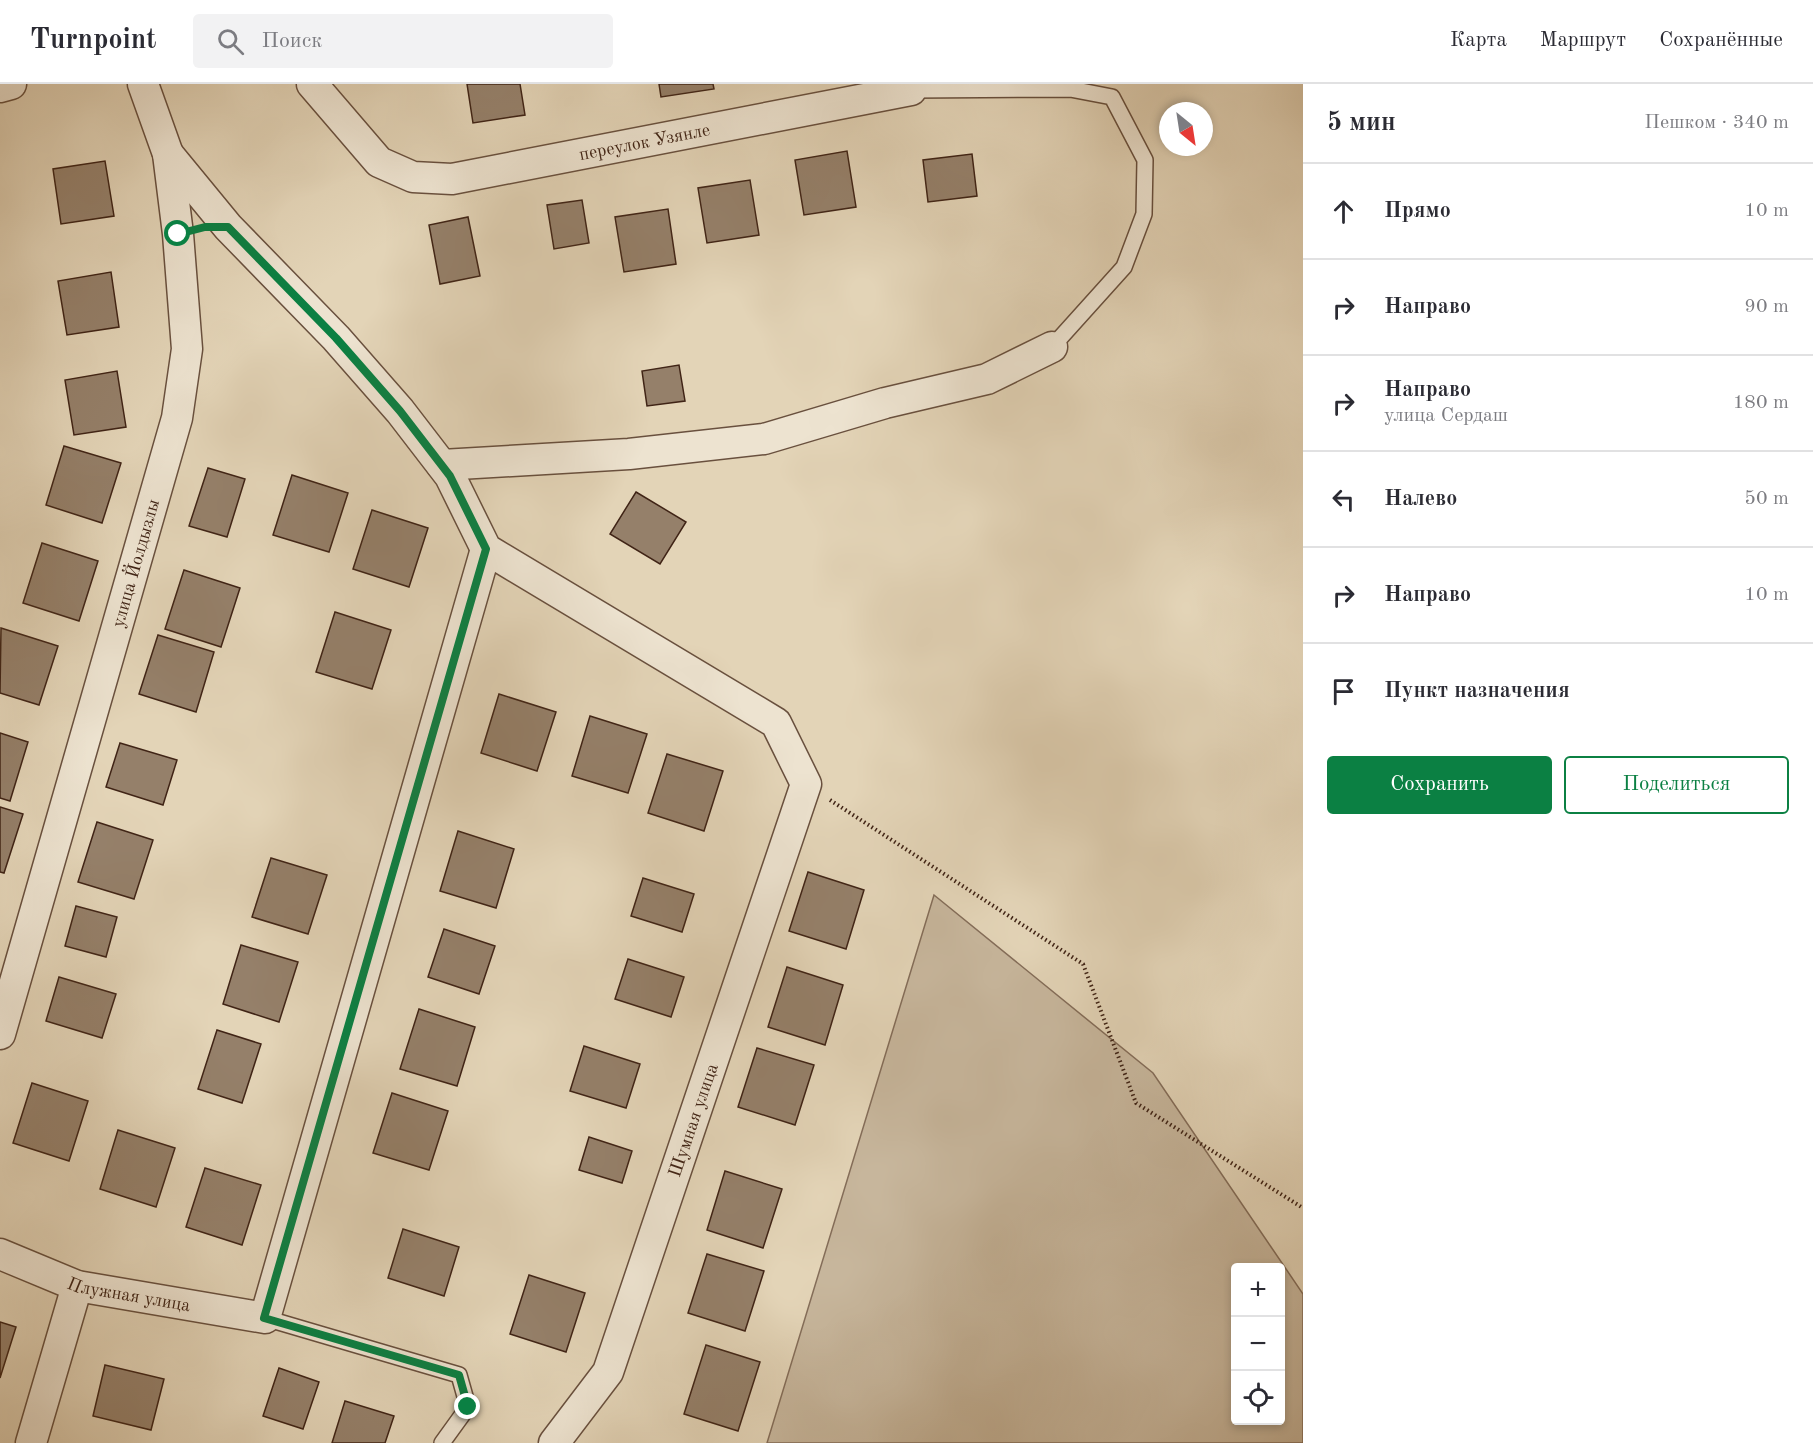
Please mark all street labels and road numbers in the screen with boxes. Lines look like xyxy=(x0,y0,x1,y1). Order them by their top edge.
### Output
street label: переулок Узянле xyxy=(578,121,712,164)
street label: улица Йолдызлы xyxy=(109,497,163,630)
street label: Шумная улица xyxy=(666,1061,722,1179)
street label: Плужная улица xyxy=(64,1275,192,1315)

